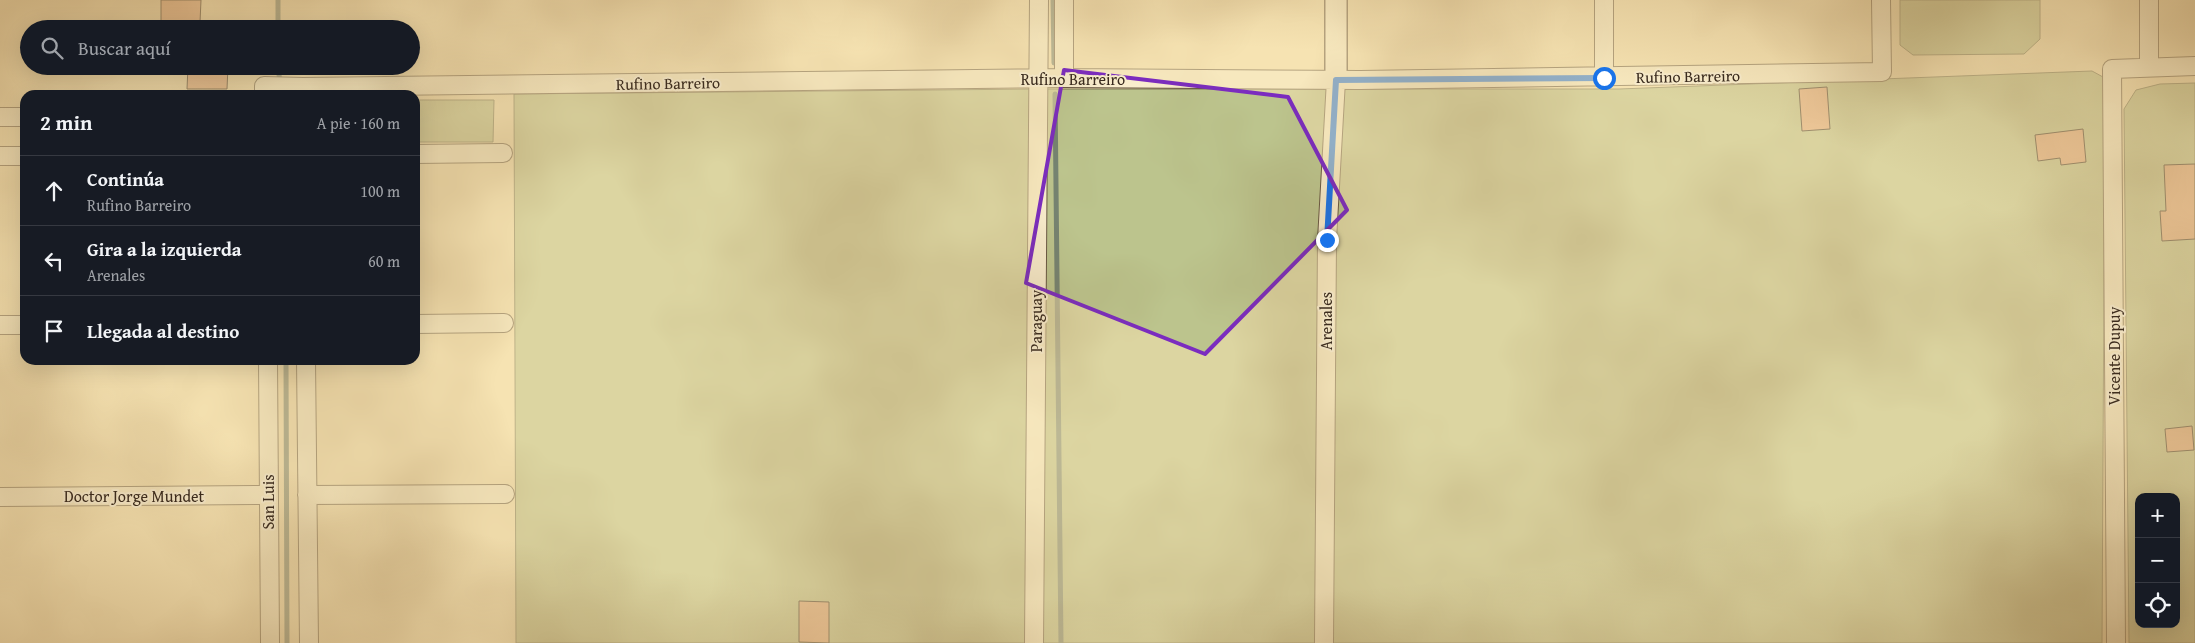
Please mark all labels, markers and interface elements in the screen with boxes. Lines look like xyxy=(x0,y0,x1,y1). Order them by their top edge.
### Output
search box xyxy=(20,20,420,75)
icon: search xyxy=(38,34,66,62)
text: Buscar aquí xyxy=(78,34,171,62)
street label: Rufino Barreiro xyxy=(1636,63,1740,89)
street label: Rufino Barreiro xyxy=(1021,67,1125,91)
route start xyxy=(1593,67,1616,90)
street label: Rufino Barreiro xyxy=(616,70,720,96)
text: 2 min xyxy=(40,107,92,138)
text: A pie · 160 m xyxy=(317,111,400,135)
text: Continúa xyxy=(87,165,164,193)
icon: ahead xyxy=(40,177,68,205)
text: 100 m xyxy=(360,179,400,203)
text: Rufino Barreiro xyxy=(87,193,191,217)
route end xyxy=(1316,229,1339,252)
text: Gira a la izquierda xyxy=(87,235,242,263)
icon: left xyxy=(40,247,68,275)
text: 60 m xyxy=(368,249,400,273)
text: Arenales xyxy=(87,263,145,287)
street label: Paraguay xyxy=(1024,290,1048,352)
street label: Arenales xyxy=(1314,292,1338,350)
street label: Vicente Dupuy xyxy=(2102,307,2126,405)
icon: arrive xyxy=(40,317,68,345)
text: Llegada al destino xyxy=(87,317,239,345)
street label: San Luis xyxy=(256,474,280,530)
street label: Doctor Jorge Mundet xyxy=(64,484,204,508)
map controls xyxy=(2135,493,2180,628)
button: + xyxy=(2135,493,2180,538)
button: − xyxy=(2135,538,2180,583)
button: locate xyxy=(2135,583,2180,628)

